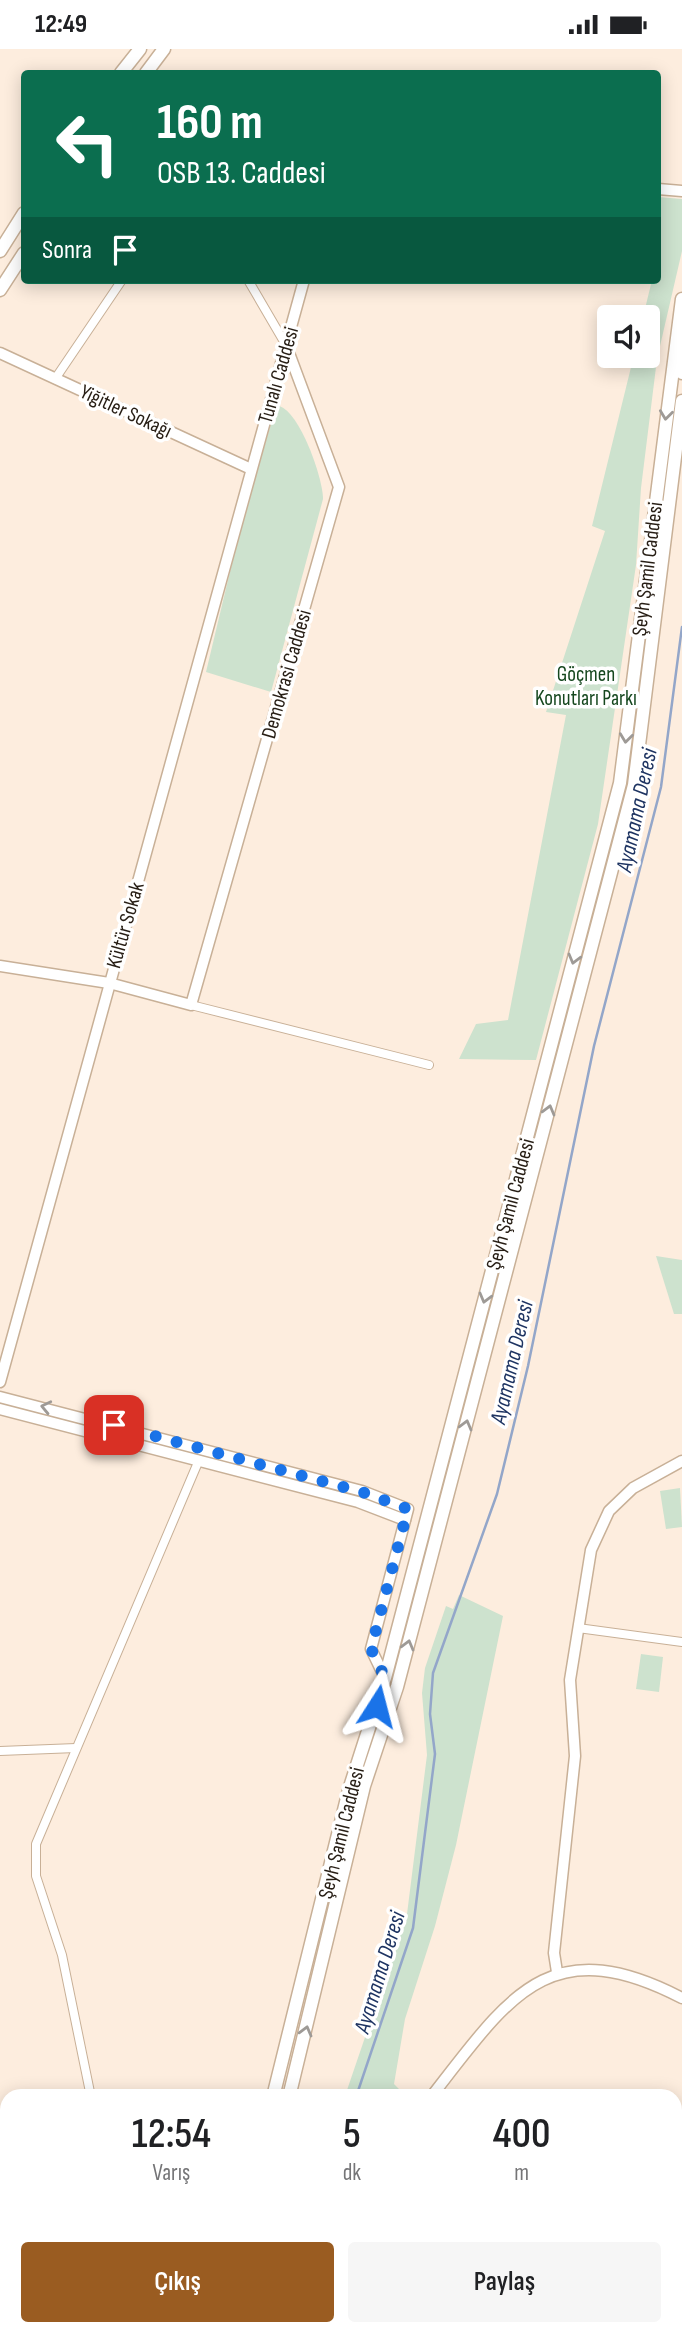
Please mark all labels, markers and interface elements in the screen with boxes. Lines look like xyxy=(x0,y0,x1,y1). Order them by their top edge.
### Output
text: 12:49 xyxy=(35,9,87,40)
text: 160 m xyxy=(157,94,263,153)
icon: left xyxy=(42,98,133,189)
text: OSB 13. Caddesi xyxy=(157,154,326,193)
icon: arrive xyxy=(106,231,144,269)
text: Sonra xyxy=(42,235,92,266)
map controls xyxy=(597,305,660,368)
button: sound xyxy=(597,305,660,368)
street label: Tunalı Caddesi xyxy=(253,324,304,426)
street label: Yiğitler Sokağı xyxy=(76,379,176,444)
one-way arrow xyxy=(658,409,673,421)
street label: Şeyh Şamil Caddesi xyxy=(627,501,668,637)
street label: Demokrasi Caddesi xyxy=(256,607,317,741)
park label: Göçmen Konutları Parkı xyxy=(535,662,637,711)
one-way arrow xyxy=(618,732,633,744)
water label: Ayamama Deresi xyxy=(610,745,664,876)
street label: Kültür Sokak xyxy=(101,879,150,971)
one-way arrow xyxy=(568,953,582,965)
one-way arrow xyxy=(541,1104,555,1116)
street label: Şeyh Şamil Caddesi xyxy=(481,1136,540,1272)
one-way arrow xyxy=(479,1292,494,1304)
water label: Ayamama Deresi xyxy=(484,1297,540,1428)
pin xyxy=(84,1395,144,1455)
one-way arrow xyxy=(41,1401,53,1415)
icon: arrive xyxy=(95,1406,133,1444)
one-way arrow xyxy=(458,1419,472,1431)
one-way arrow xyxy=(400,1639,414,1651)
position arrow xyxy=(340,1669,414,1743)
street label: Şeyh Şamil Caddesi xyxy=(313,1765,370,1902)
water label: Ayamama Deresi xyxy=(348,1907,412,2037)
one-way arrow xyxy=(298,2025,312,2037)
text: 12:54 xyxy=(132,2109,211,2160)
text: 5 xyxy=(343,2109,361,2160)
text: 400 xyxy=(493,2109,550,2160)
text: Varış xyxy=(153,2159,190,2187)
text: dk xyxy=(343,2159,361,2187)
text: m xyxy=(514,2159,529,2187)
button: Çıkış xyxy=(21,2242,334,2322)
button: Paylaş xyxy=(348,2242,661,2322)

